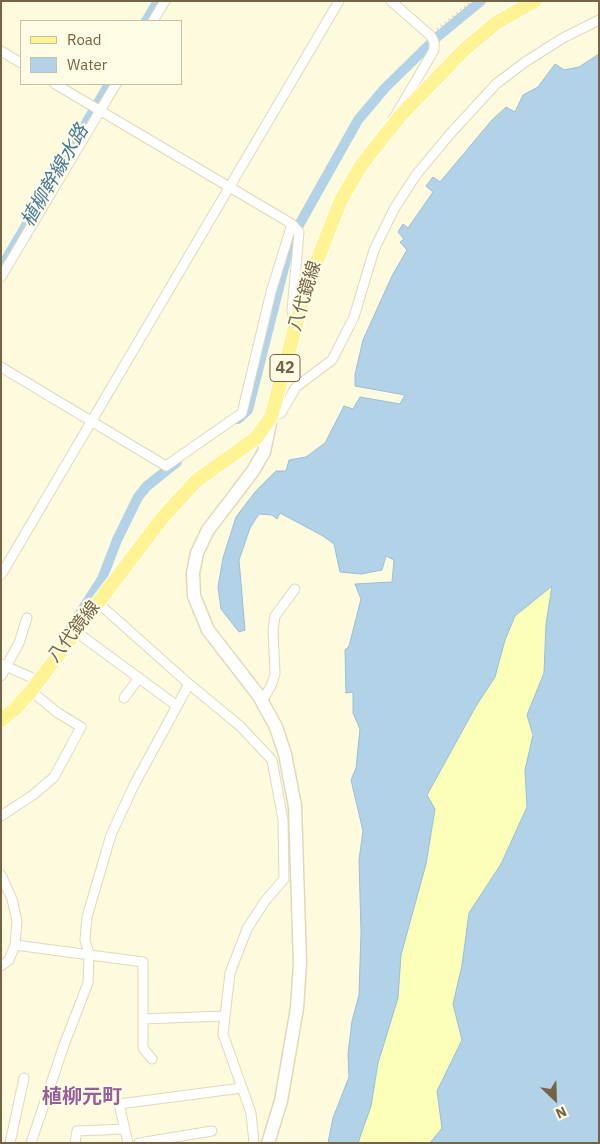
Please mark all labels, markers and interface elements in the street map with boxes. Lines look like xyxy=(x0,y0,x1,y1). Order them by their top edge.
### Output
legend xyxy=(20,20,182,85)
text: Road xyxy=(67,30,102,49)
text: Water xyxy=(67,55,107,74)
water label: 植柳幹線水路 xyxy=(17,121,93,231)
street label: 八代鏡線 xyxy=(284,258,326,334)
road number: 42 xyxy=(270,354,300,382)
street label: 八代鏡線 xyxy=(43,597,105,667)
north arrow xyxy=(530,1074,580,1124)
district label: 植柳元町 xyxy=(42,1085,122,1109)
text: N xyxy=(553,1102,569,1123)

